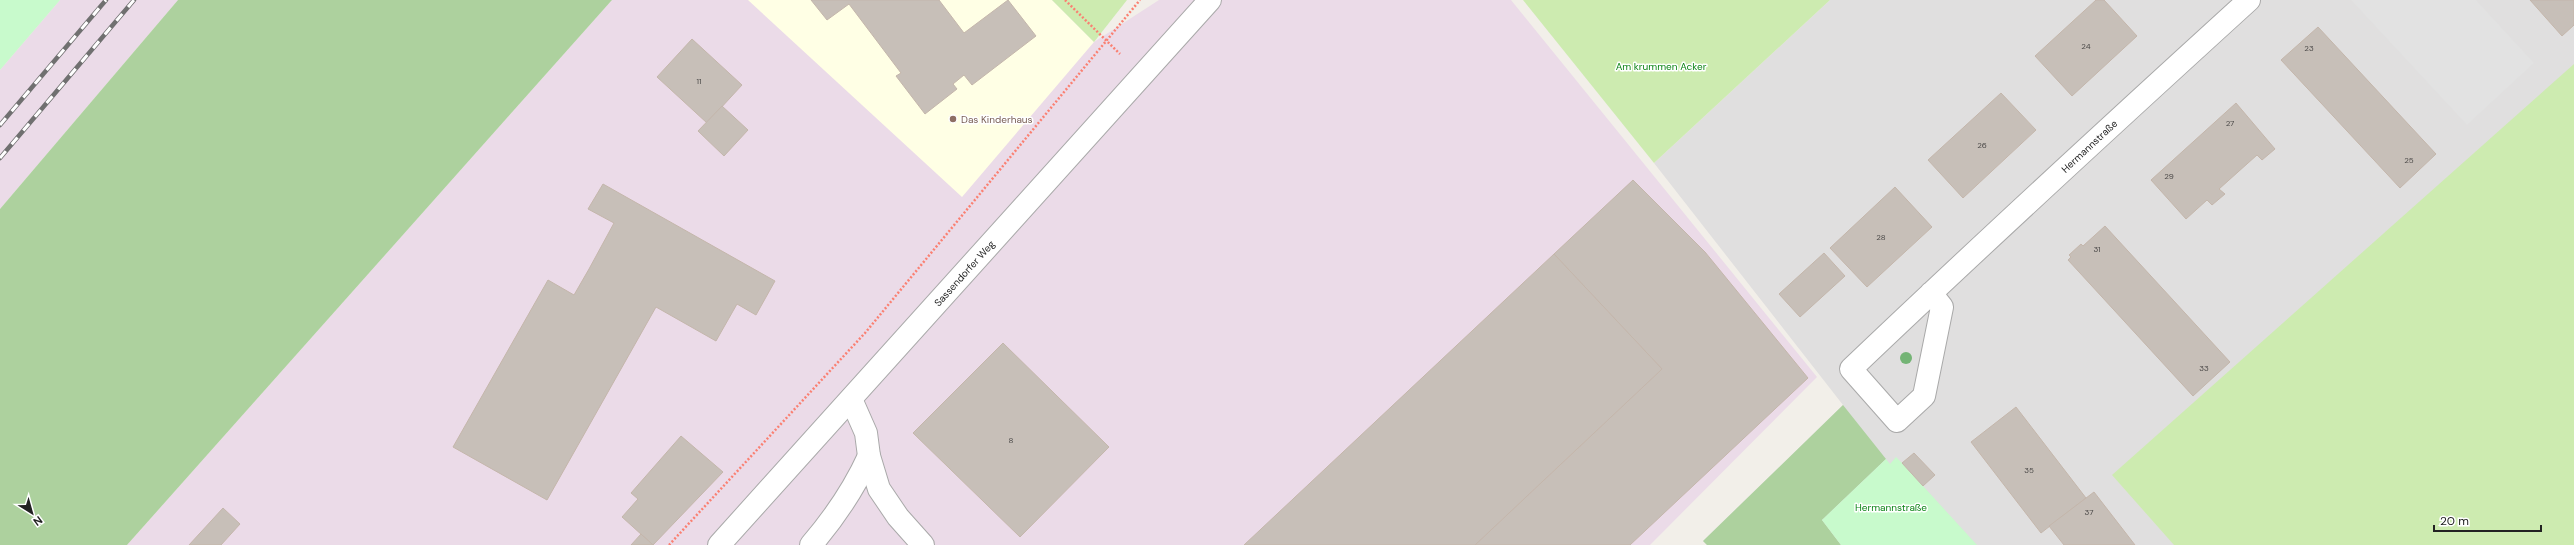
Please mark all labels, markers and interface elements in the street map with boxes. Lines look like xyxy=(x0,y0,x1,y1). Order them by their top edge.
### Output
house number: 24 xyxy=(2081,41,2091,51)
house number: 23 xyxy=(2304,43,2314,53)
park label: Am krummen Acker xyxy=(1616,60,1707,73)
house number: 11 xyxy=(697,76,702,86)
place label: Das Kinderhaus xyxy=(961,113,1033,126)
marker: Das Kinderhaus xyxy=(948,114,958,124)
street label: Hermannstraße xyxy=(2059,117,2120,176)
house number: 27 xyxy=(2226,118,2234,128)
house number: 26 xyxy=(1977,140,1987,150)
house number: 25 xyxy=(2404,155,2414,165)
house number: 29 xyxy=(2164,171,2174,181)
house number: 28 xyxy=(1876,232,1886,242)
street label: Sassendorfer Weg xyxy=(931,237,998,309)
house number: 31 xyxy=(2093,244,2101,254)
house number: 33 xyxy=(2199,363,2209,373)
house number: 8 xyxy=(1009,435,1014,445)
house number: 35 xyxy=(2024,465,2034,475)
north arrow xyxy=(12,493,52,533)
park label: Hermannstraße xyxy=(1855,501,1927,514)
house number: 37 xyxy=(2085,507,2093,517)
scale bar xyxy=(2434,507,2541,533)
text: N xyxy=(31,513,45,529)
text: 20 m xyxy=(2440,513,2469,529)

